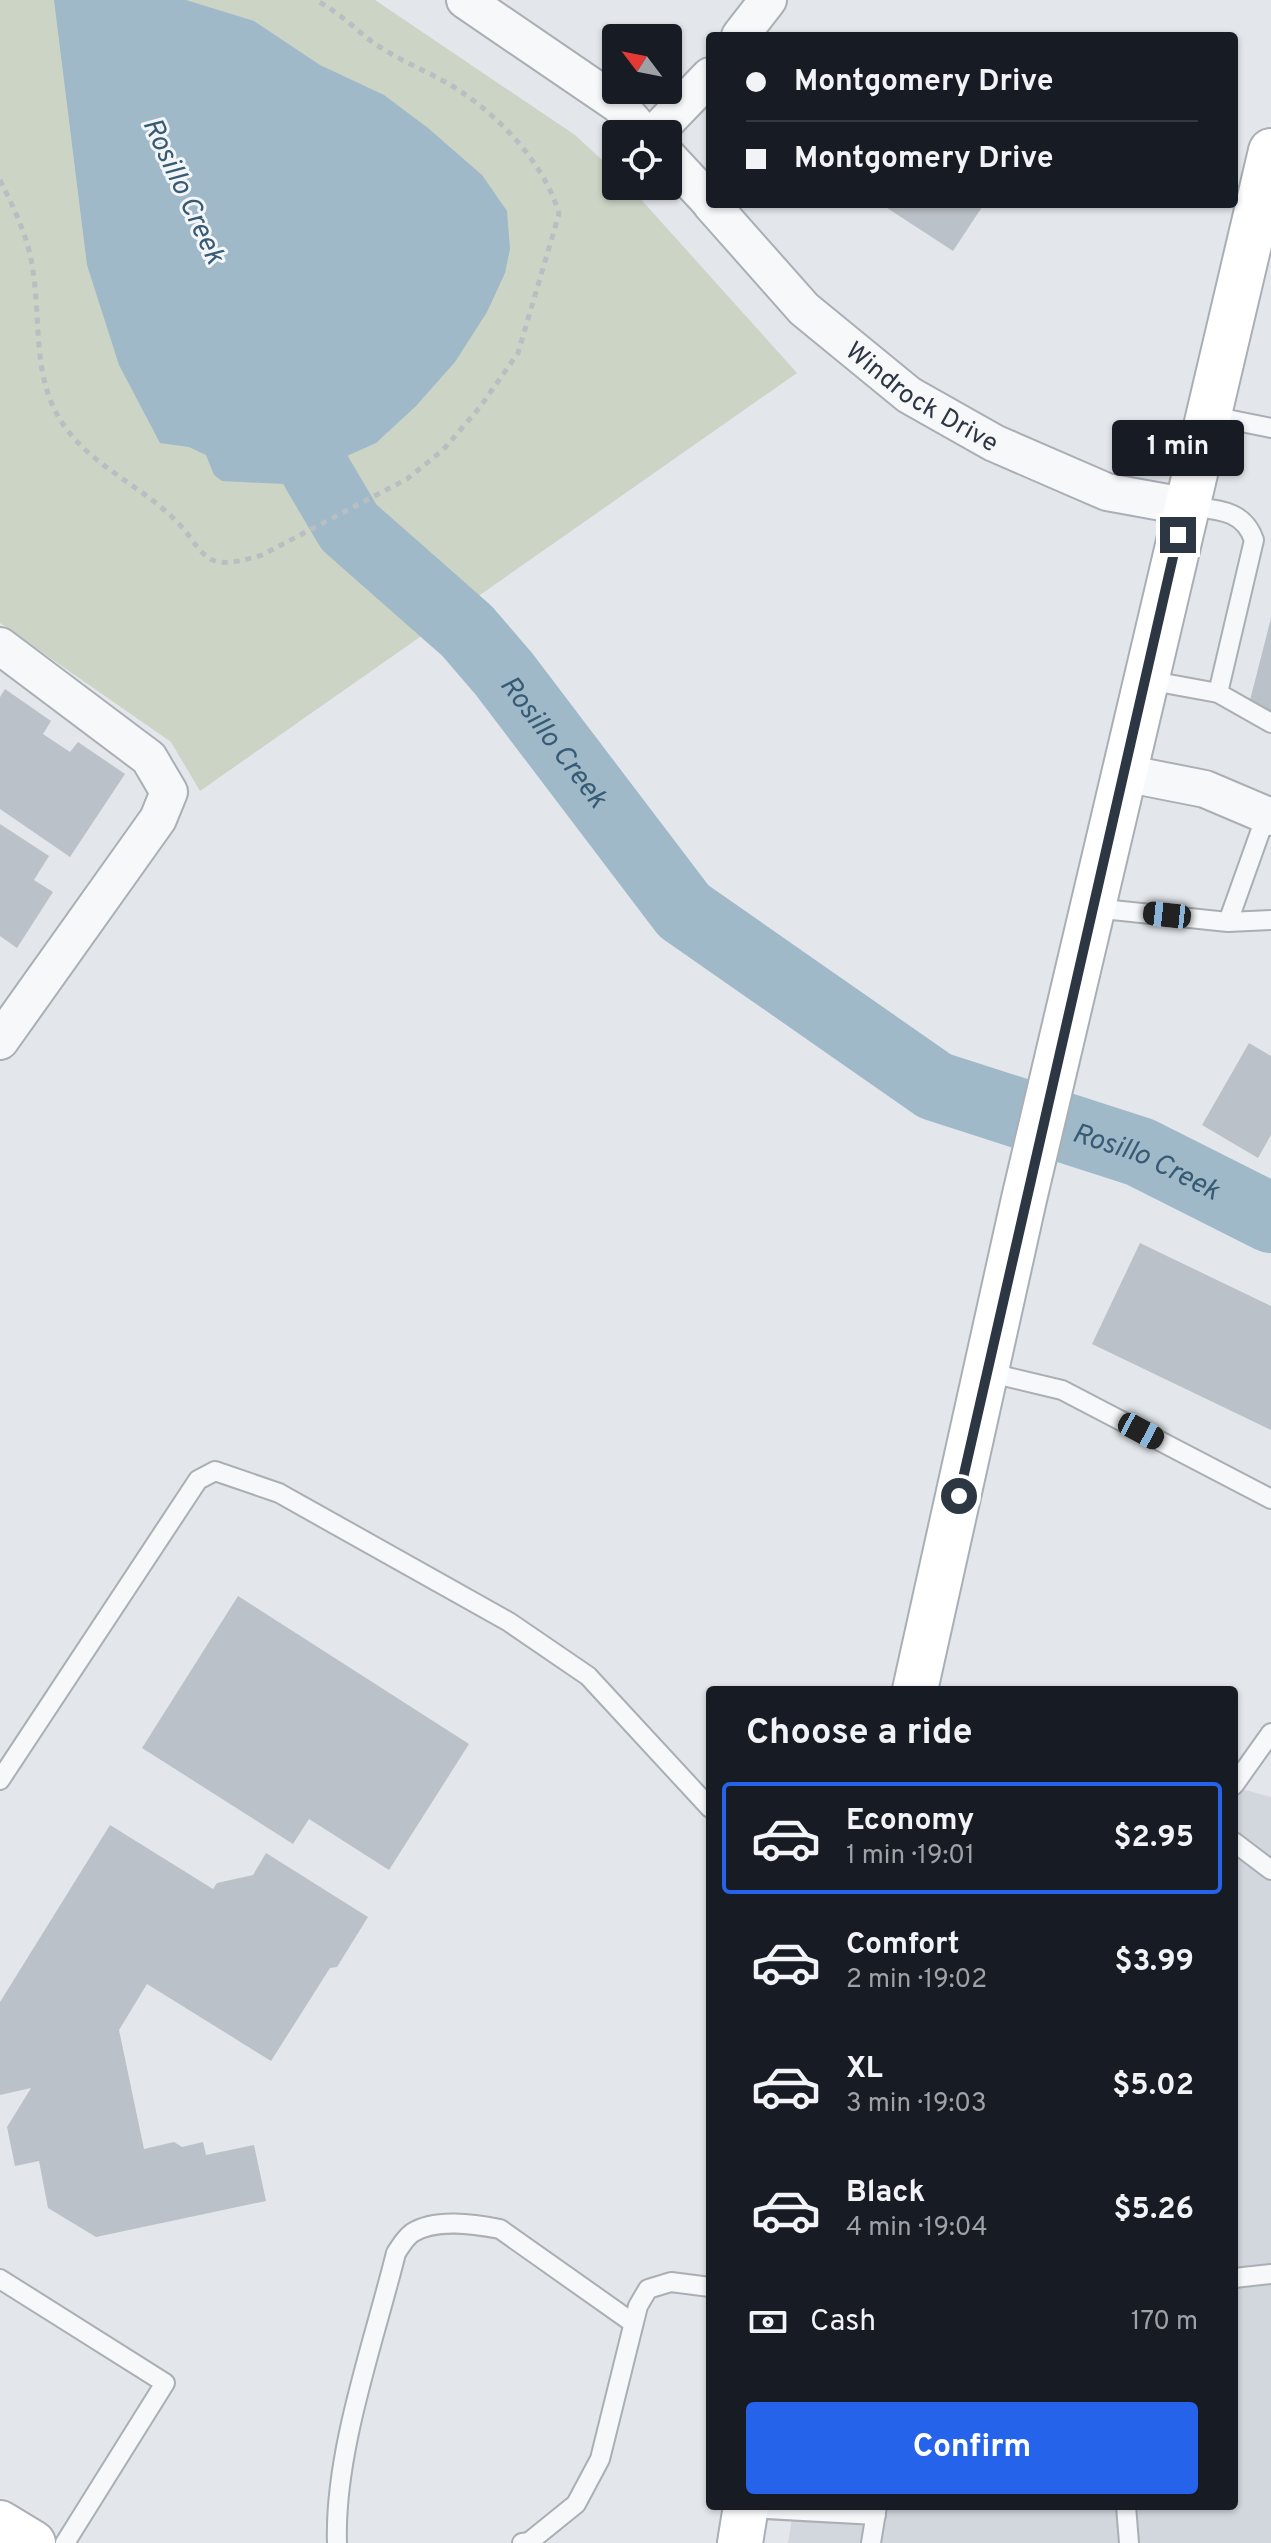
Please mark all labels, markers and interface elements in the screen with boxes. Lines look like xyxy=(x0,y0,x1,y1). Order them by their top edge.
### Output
north arrow xyxy=(602,24,682,104)
map controls xyxy=(602,24,682,200)
text: Montgomery Drive xyxy=(794,64,1053,101)
water label: Rosillo Creek xyxy=(133,112,232,271)
button: locate xyxy=(602,120,682,200)
text: Montgomery Drive xyxy=(794,141,1053,178)
street label: Windrock Drive xyxy=(838,336,1003,461)
callout: 1 min xyxy=(1112,419,1244,475)
text: 1 min xyxy=(1147,431,1209,464)
route end xyxy=(1160,517,1196,553)
water label: Rosillo Creek xyxy=(490,669,615,817)
car xyxy=(1142,901,1192,929)
water label: Rosillo Creek xyxy=(1067,1116,1226,1211)
car xyxy=(1114,1409,1168,1453)
route start xyxy=(941,1478,977,1514)
text: Choose a ride xyxy=(746,1711,972,1757)
icon: car xyxy=(750,1802,822,1874)
text: Economy xyxy=(846,1803,974,1840)
text: $2.95 xyxy=(1113,1820,1194,1857)
text: 1 min · 19:01 xyxy=(846,1840,975,1873)
icon: car xyxy=(750,1926,822,1998)
text: Comfort xyxy=(846,1927,959,1964)
text: $3.99 xyxy=(1114,1944,1194,1981)
text: 2 min · 19:02 xyxy=(846,1964,987,1997)
icon: car xyxy=(750,2050,822,2122)
text: XL xyxy=(846,2051,883,2088)
text: $5.02 xyxy=(1112,2068,1194,2105)
text: 3 min · 19:03 xyxy=(846,2088,987,2121)
icon: car xyxy=(750,2174,822,2246)
text: Black xyxy=(846,2175,925,2212)
text: $5.26 xyxy=(1113,2192,1194,2229)
text: 4 min · 19:04 xyxy=(846,2212,988,2245)
icon: cash xyxy=(746,2300,790,2344)
text: Cash xyxy=(810,2304,876,2341)
text: 170 m xyxy=(1131,2306,1198,2339)
button: Confirm xyxy=(746,2402,1198,2494)

